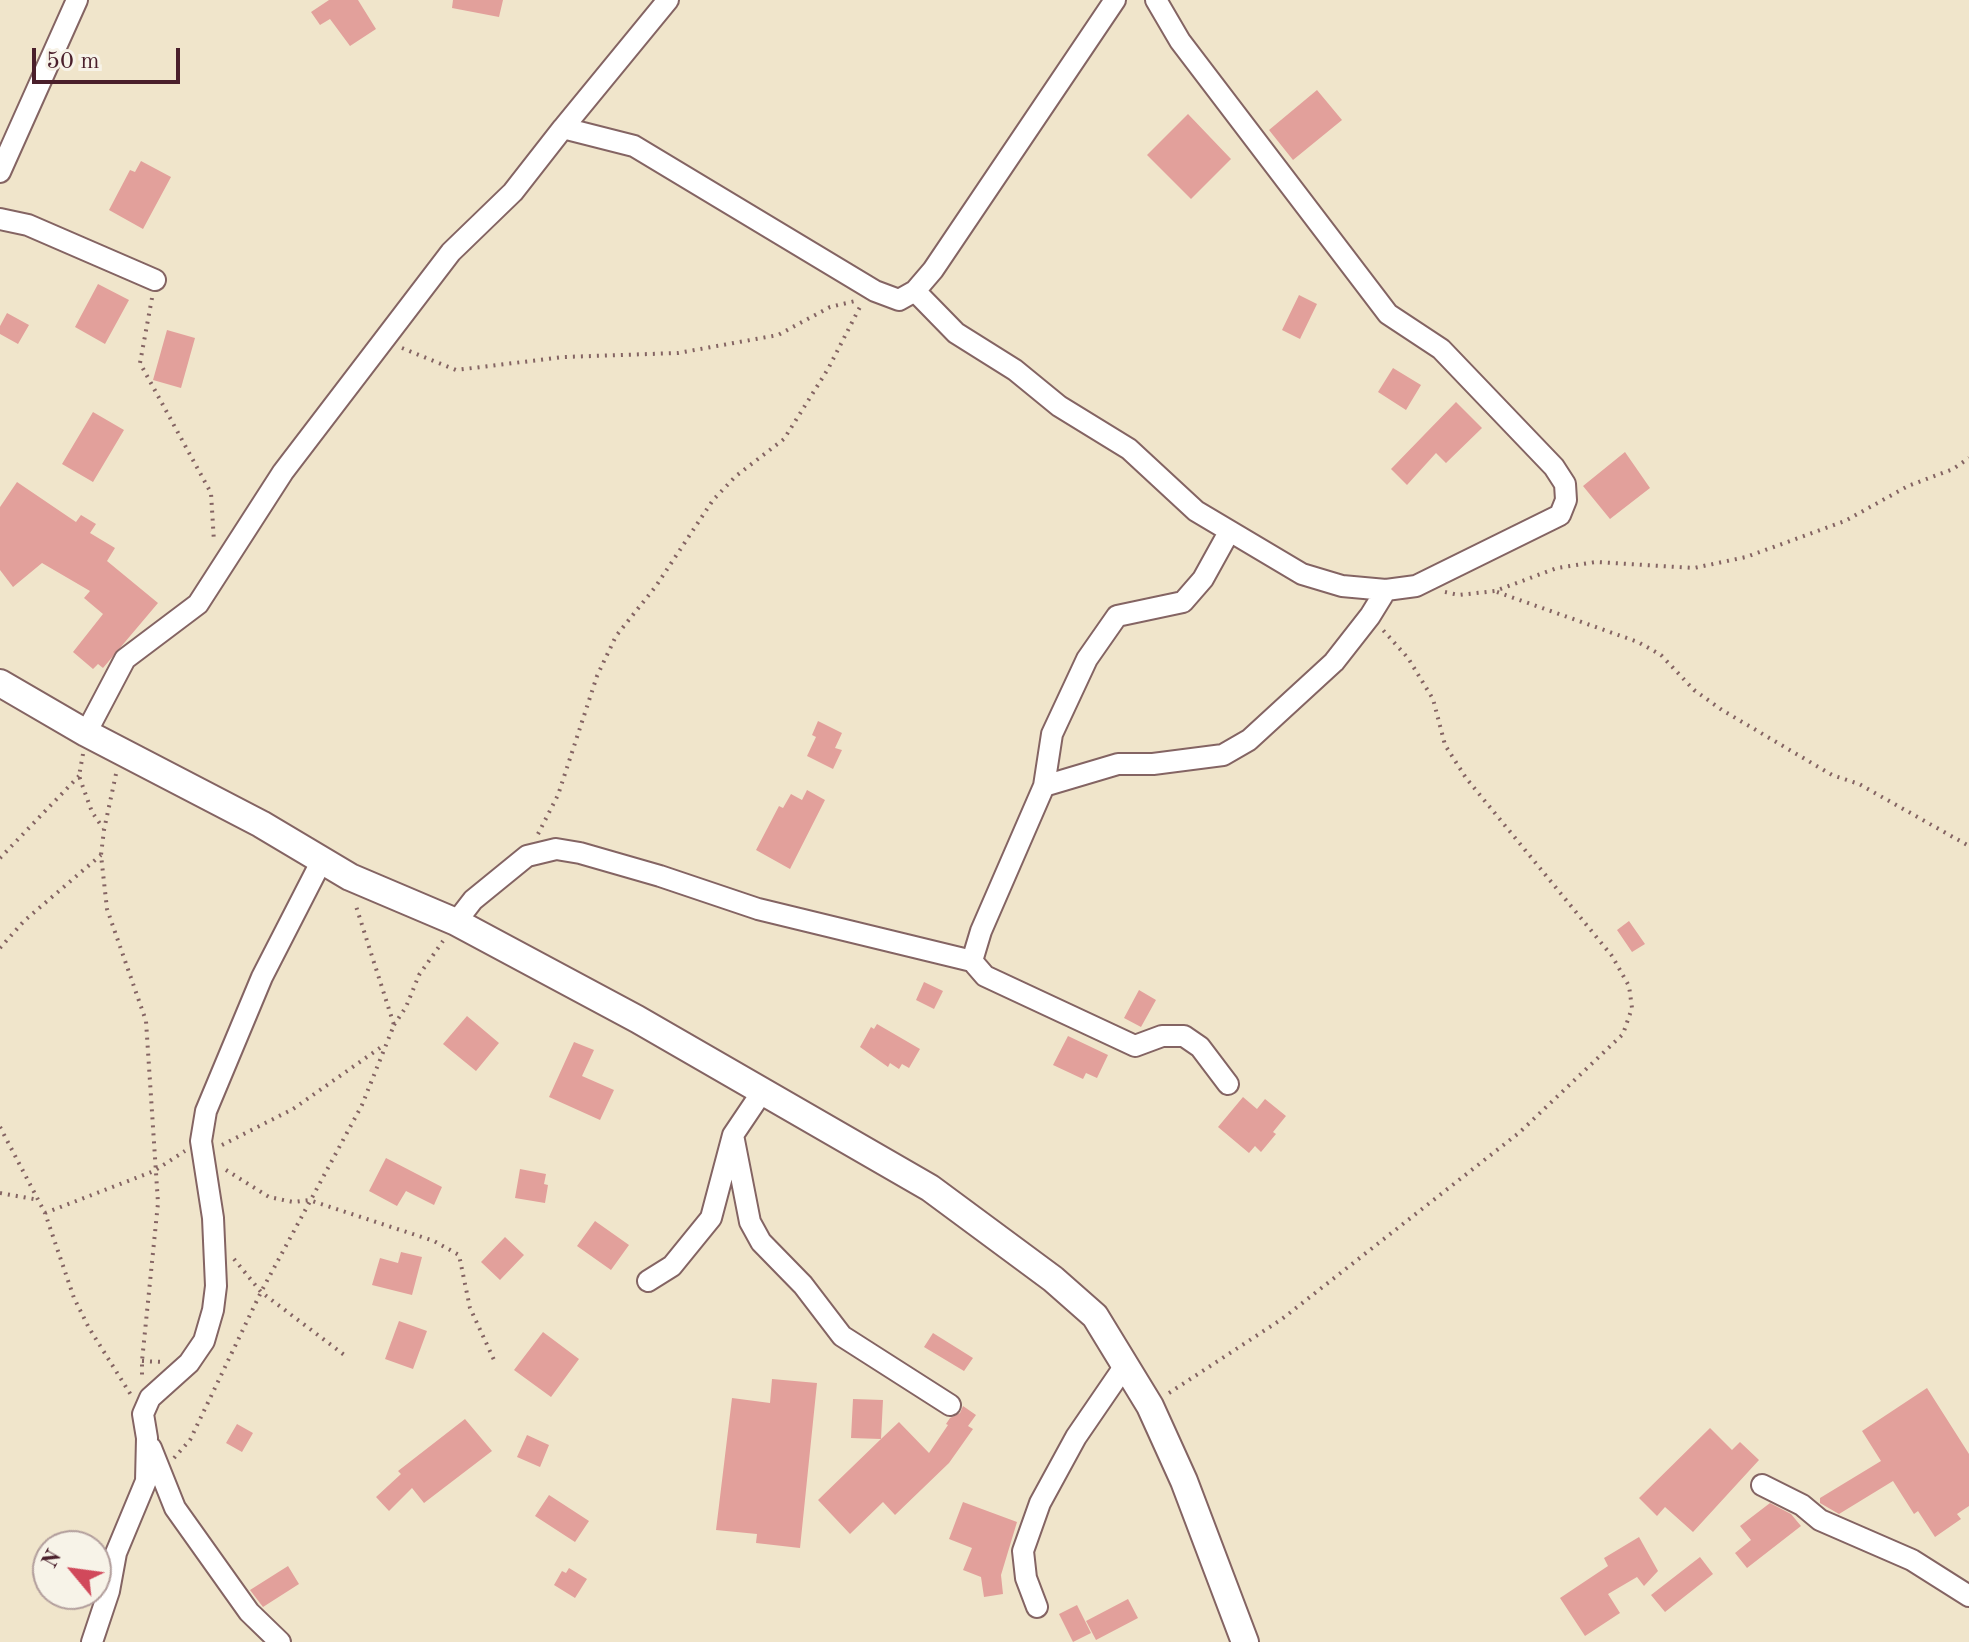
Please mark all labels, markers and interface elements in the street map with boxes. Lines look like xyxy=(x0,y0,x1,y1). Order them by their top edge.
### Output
scale bar xyxy=(36,32,184,82)
text: 50 m xyxy=(46,50,100,74)
north arrow xyxy=(32,1530,112,1610)
text: N xyxy=(39,1547,66,1572)

